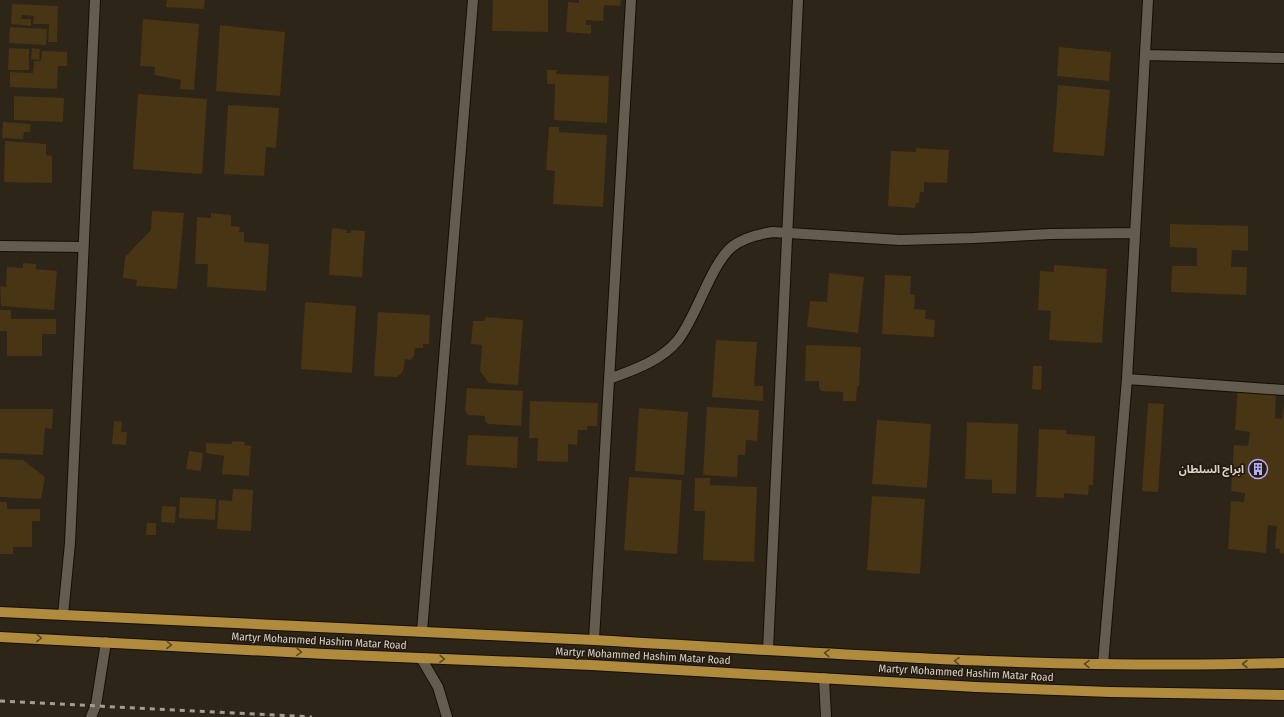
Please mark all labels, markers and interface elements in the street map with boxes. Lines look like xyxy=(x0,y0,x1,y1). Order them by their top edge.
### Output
building icon: ابراج السلطان xyxy=(1247,458,1269,480)
place label: ابراج السلطان xyxy=(1179,463,1244,477)
street label: Martyr Mohammed Hashim Matar Road xyxy=(231,630,407,652)
one-way arrow xyxy=(36,634,42,643)
one-way arrow xyxy=(166,641,172,650)
street label: Martyr Mohammed Hashim Matar Road xyxy=(555,645,731,667)
one-way arrow xyxy=(296,648,302,657)
one-way arrow xyxy=(824,649,830,658)
one-way arrow xyxy=(439,654,445,663)
one-way arrow xyxy=(954,656,960,665)
one-way arrow xyxy=(1084,660,1090,668)
one-way arrow xyxy=(1242,660,1248,668)
street label: Martyr Mohammed Hashim Matar Road xyxy=(878,662,1054,684)

